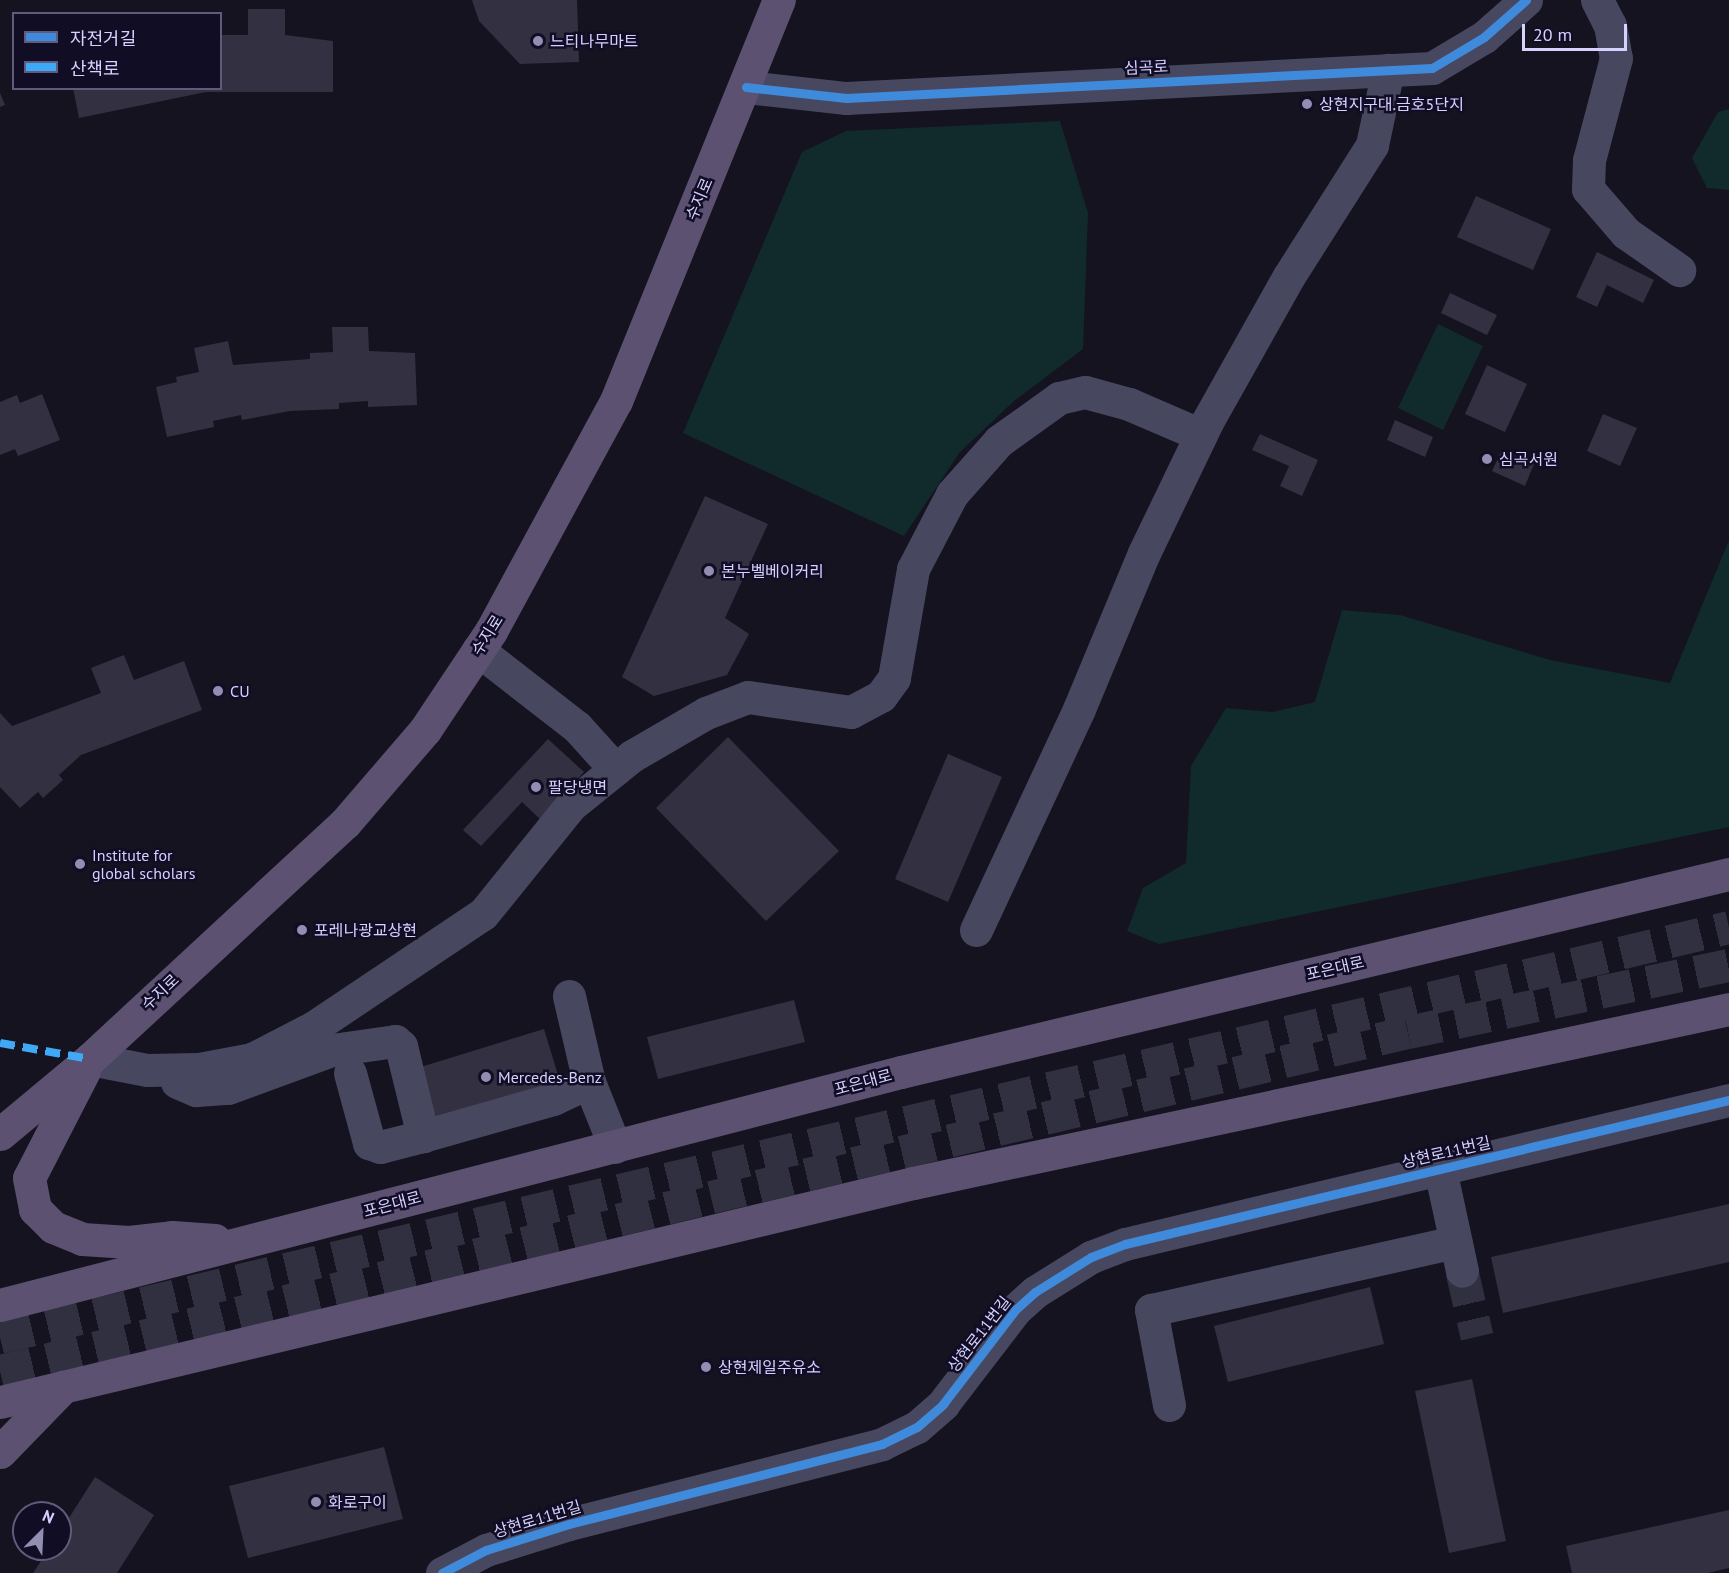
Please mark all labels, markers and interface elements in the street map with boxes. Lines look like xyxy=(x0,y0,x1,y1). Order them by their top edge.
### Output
legend xyxy=(12,12,222,90)
scale bar xyxy=(1525,12,1630,50)
text: 20 m xyxy=(1533,23,1572,46)
text: 자전거길 xyxy=(70,27,136,50)
place label: 느티나무마트 xyxy=(550,31,638,51)
marker: 느티나무마트 xyxy=(531,34,545,48)
street label: 심곡로 xyxy=(1123,56,1169,78)
text: 산책로 xyxy=(70,57,120,80)
place label: 상현지구대.금호5단지 xyxy=(1319,94,1464,114)
marker: 상현지구대.금호5단지 xyxy=(1300,97,1314,111)
street label: 수지로 xyxy=(682,175,716,223)
place label: 심곡서원 xyxy=(1499,449,1558,469)
marker: 심곡서원 xyxy=(1480,452,1494,466)
place label: 본누벨베이커리 xyxy=(721,561,824,581)
marker: 본누벨베이커리 xyxy=(702,564,716,578)
street label: 수지로 xyxy=(467,611,507,659)
place label: CU xyxy=(230,681,250,701)
marker: CU xyxy=(211,684,225,698)
place label: 팔당냉면 xyxy=(548,777,607,797)
marker: 팔당냉면 xyxy=(529,780,543,794)
place label: Institute for global scholars xyxy=(92,845,195,883)
marker: Institute for global scholars xyxy=(73,857,87,871)
place label: 포레나광교상현 xyxy=(314,920,417,940)
marker: 포레나광교상현 xyxy=(295,923,309,937)
street label: 포은대로 xyxy=(1304,952,1366,984)
street label: 수지로 xyxy=(137,970,183,1014)
street label: 포은대로 xyxy=(832,1065,894,1099)
place label: Mercedes-Benz xyxy=(498,1067,602,1087)
marker: Mercedes-Benz xyxy=(479,1070,493,1084)
street label: 상현로11번길 xyxy=(1399,1132,1493,1172)
street label: 포은대로 xyxy=(361,1187,423,1221)
street label: 상현로11번길 xyxy=(943,1292,1015,1376)
place label: 상현제일주유소 xyxy=(718,1357,821,1377)
marker: 상현제일주유소 xyxy=(699,1360,713,1374)
place label: 화로구이 xyxy=(328,1492,387,1512)
marker: 화로구이 xyxy=(309,1495,323,1509)
street label: 상현로11번길 xyxy=(491,1497,583,1541)
north arrow xyxy=(12,1501,72,1561)
text: N xyxy=(40,1505,57,1528)

